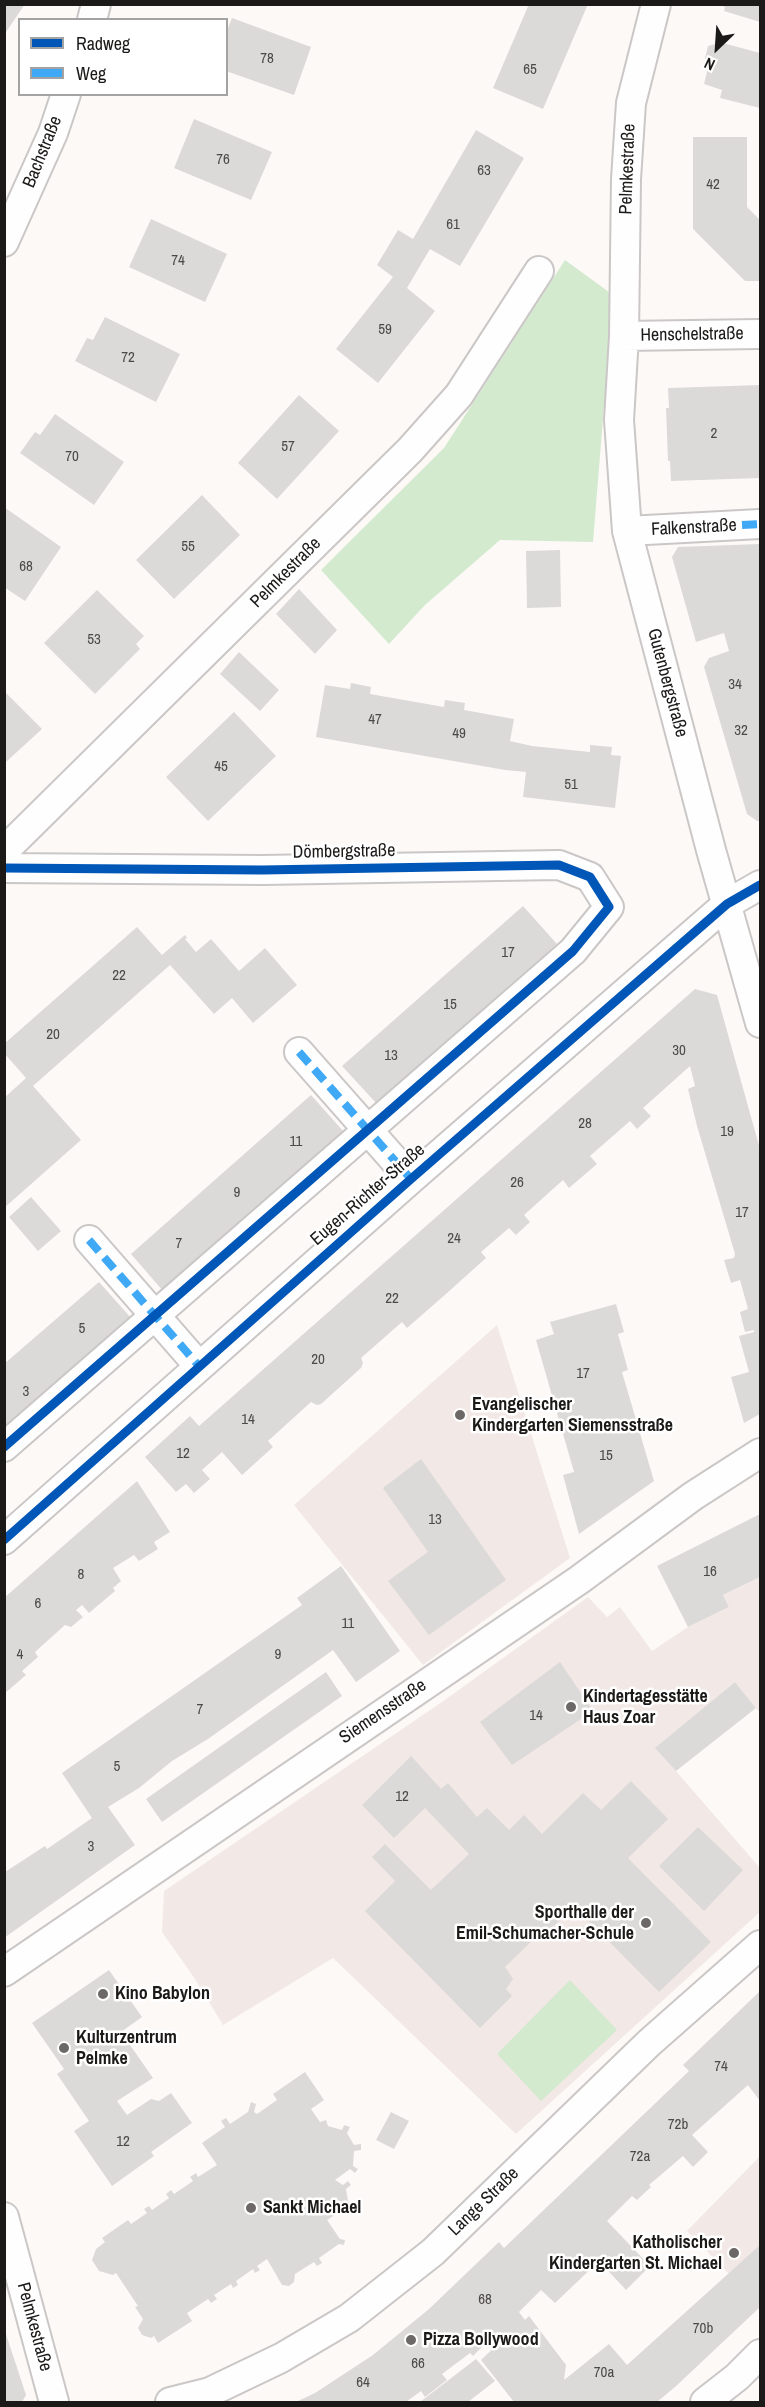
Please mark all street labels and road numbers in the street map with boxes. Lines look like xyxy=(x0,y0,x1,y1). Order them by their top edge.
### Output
street label: Bachstraße xyxy=(19,113,67,191)
street label: Pelmkestraße xyxy=(616,123,640,215)
street label: Henschelstraße xyxy=(640,323,744,347)
street label: Falkenstraße xyxy=(651,515,737,541)
street label: Pelmkestraße xyxy=(246,533,326,613)
street label: Gutenbergstraße xyxy=(642,626,692,740)
street label: Dömbergstraße xyxy=(293,840,395,864)
street label: Eugen-Richter-Straße xyxy=(306,1139,430,1251)
street label: Siemensstraße xyxy=(335,1675,431,1749)
street label: Lange Straße xyxy=(444,2163,524,2241)
street label: Pelmkestraße xyxy=(12,2280,56,2374)

